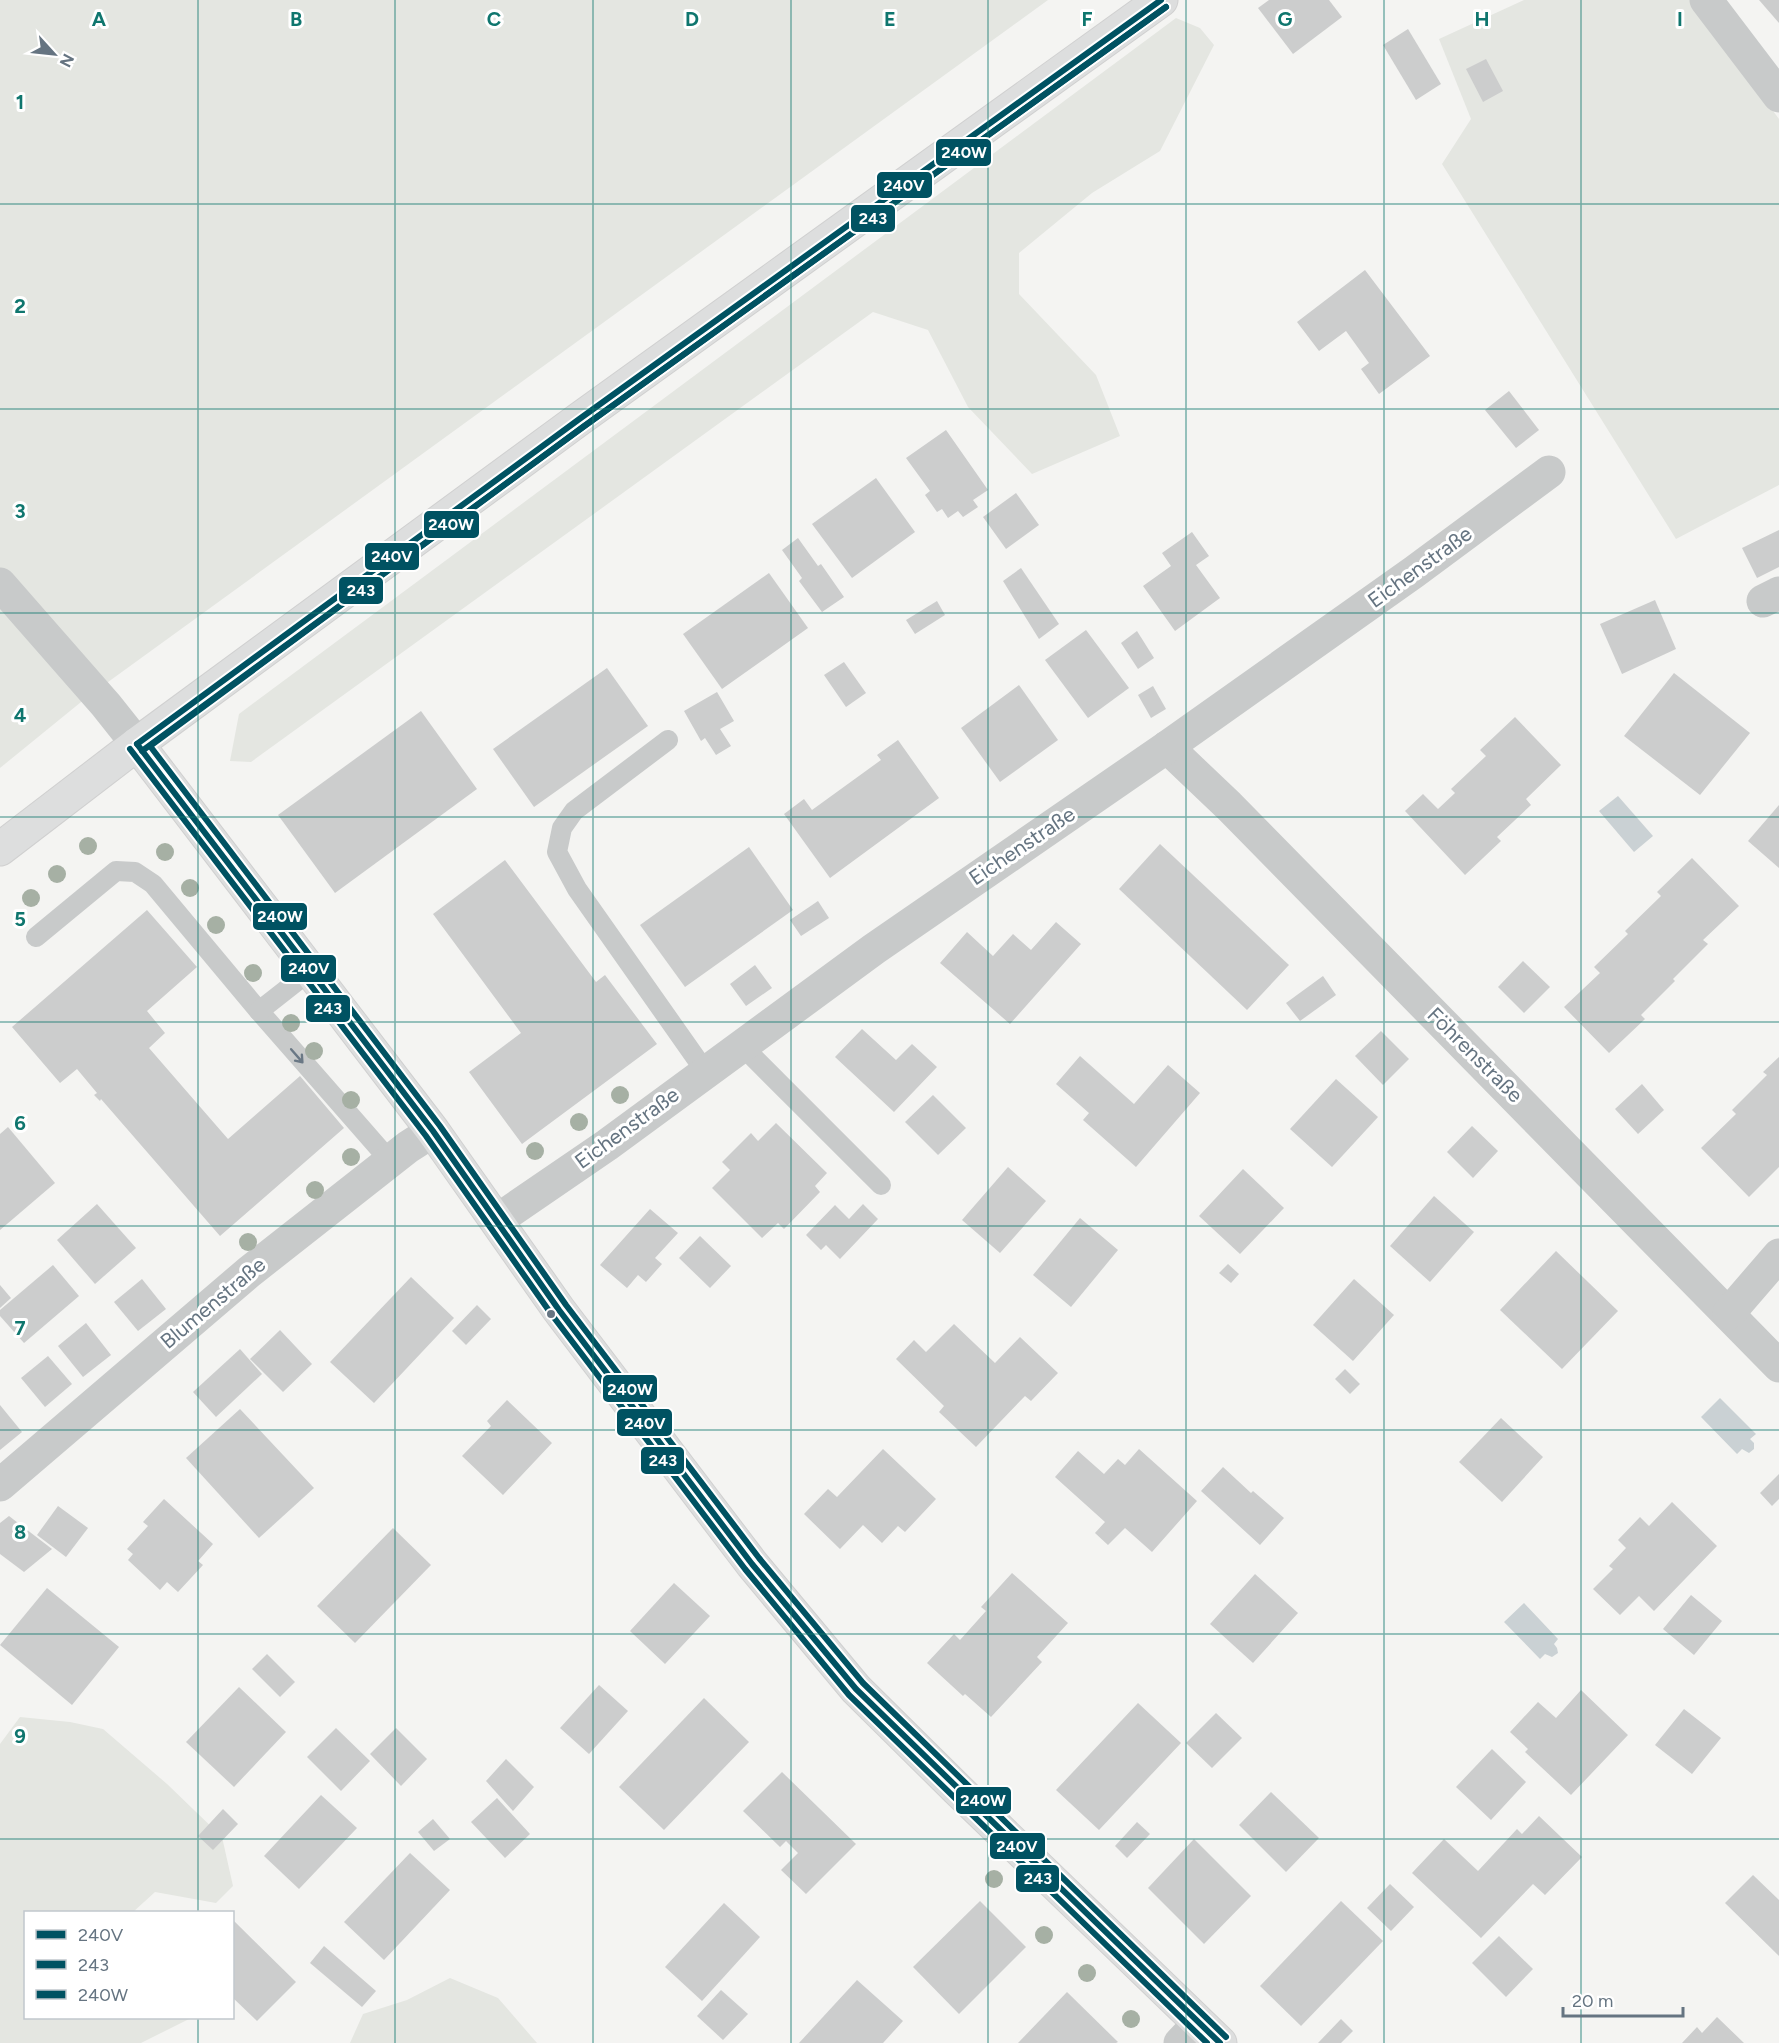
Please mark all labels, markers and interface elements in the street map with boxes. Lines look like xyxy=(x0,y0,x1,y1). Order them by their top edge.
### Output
text: A xyxy=(92,7,107,31)
text: B xyxy=(290,7,302,31)
text: C xyxy=(487,7,501,31)
text: D xyxy=(685,7,699,31)
text: E xyxy=(884,7,896,31)
text: F xyxy=(1081,7,1093,31)
text: G xyxy=(1278,7,1293,31)
text: H xyxy=(1475,7,1490,31)
text: I xyxy=(1677,7,1683,31)
north arrow xyxy=(24,24,84,84)
text: N xyxy=(56,51,78,70)
text: 1 xyxy=(16,90,24,114)
line badge: 240W xyxy=(935,138,992,167)
text: 240W xyxy=(941,143,987,162)
line badge: 240V xyxy=(876,171,933,199)
text: 240V xyxy=(883,176,925,195)
line badge: 243 xyxy=(850,204,896,233)
text: 243 xyxy=(859,209,887,228)
text: 2 xyxy=(14,294,26,318)
text: 3 xyxy=(14,499,26,523)
line badge: 240W xyxy=(423,510,480,539)
text: 240W xyxy=(428,515,474,534)
street label: Eichenstraße xyxy=(1363,521,1477,613)
line badge: 240V xyxy=(364,542,420,571)
text: 240V xyxy=(371,547,413,566)
line badge: 243 xyxy=(338,576,384,605)
text: 243 xyxy=(347,581,375,600)
text: 4 xyxy=(14,703,27,727)
street label: Eichenstraße xyxy=(964,801,1079,890)
line badge: 240W xyxy=(252,902,308,931)
text: 5 xyxy=(14,907,26,931)
text: 240W xyxy=(257,907,303,926)
line badge: 240V xyxy=(280,954,337,983)
text: 240V xyxy=(288,959,330,978)
line badge: 243 xyxy=(305,994,351,1023)
text: 243 xyxy=(314,999,342,1018)
street label: Föhrenstraße xyxy=(1423,1002,1528,1107)
one-way arrow xyxy=(291,1048,304,1064)
street label: Eichenstraße xyxy=(570,1082,684,1174)
text: 6 xyxy=(14,1111,26,1135)
street label: Blumenstraße xyxy=(155,1252,270,1354)
unlabelled marker xyxy=(545,1308,557,1320)
text: 7 xyxy=(14,1316,26,1340)
line badge: 240W xyxy=(602,1374,658,1403)
text: 240W xyxy=(607,1380,653,1399)
line badge: 240V xyxy=(616,1408,673,1437)
text: 240V xyxy=(624,1414,666,1433)
line badge: 243 xyxy=(640,1446,685,1475)
text: 243 xyxy=(649,1451,677,1470)
text: 8 xyxy=(14,1520,26,1544)
text: 9 xyxy=(14,1724,26,1748)
line badge: 240W xyxy=(955,1786,1012,1815)
text: 240W xyxy=(960,1791,1006,1810)
line badge: 240V xyxy=(989,1832,1046,1860)
text: 240V xyxy=(996,1837,1038,1856)
line badge: 243 xyxy=(1015,1864,1060,1893)
text: 243 xyxy=(1024,1869,1052,1888)
legend xyxy=(24,1911,234,2019)
text: 240V xyxy=(78,1924,124,1946)
text: 243 xyxy=(78,1954,109,1976)
scale bar xyxy=(1563,1980,1683,2018)
text: 240W xyxy=(78,1984,129,2006)
text: 20 m xyxy=(1572,1990,1613,2012)

